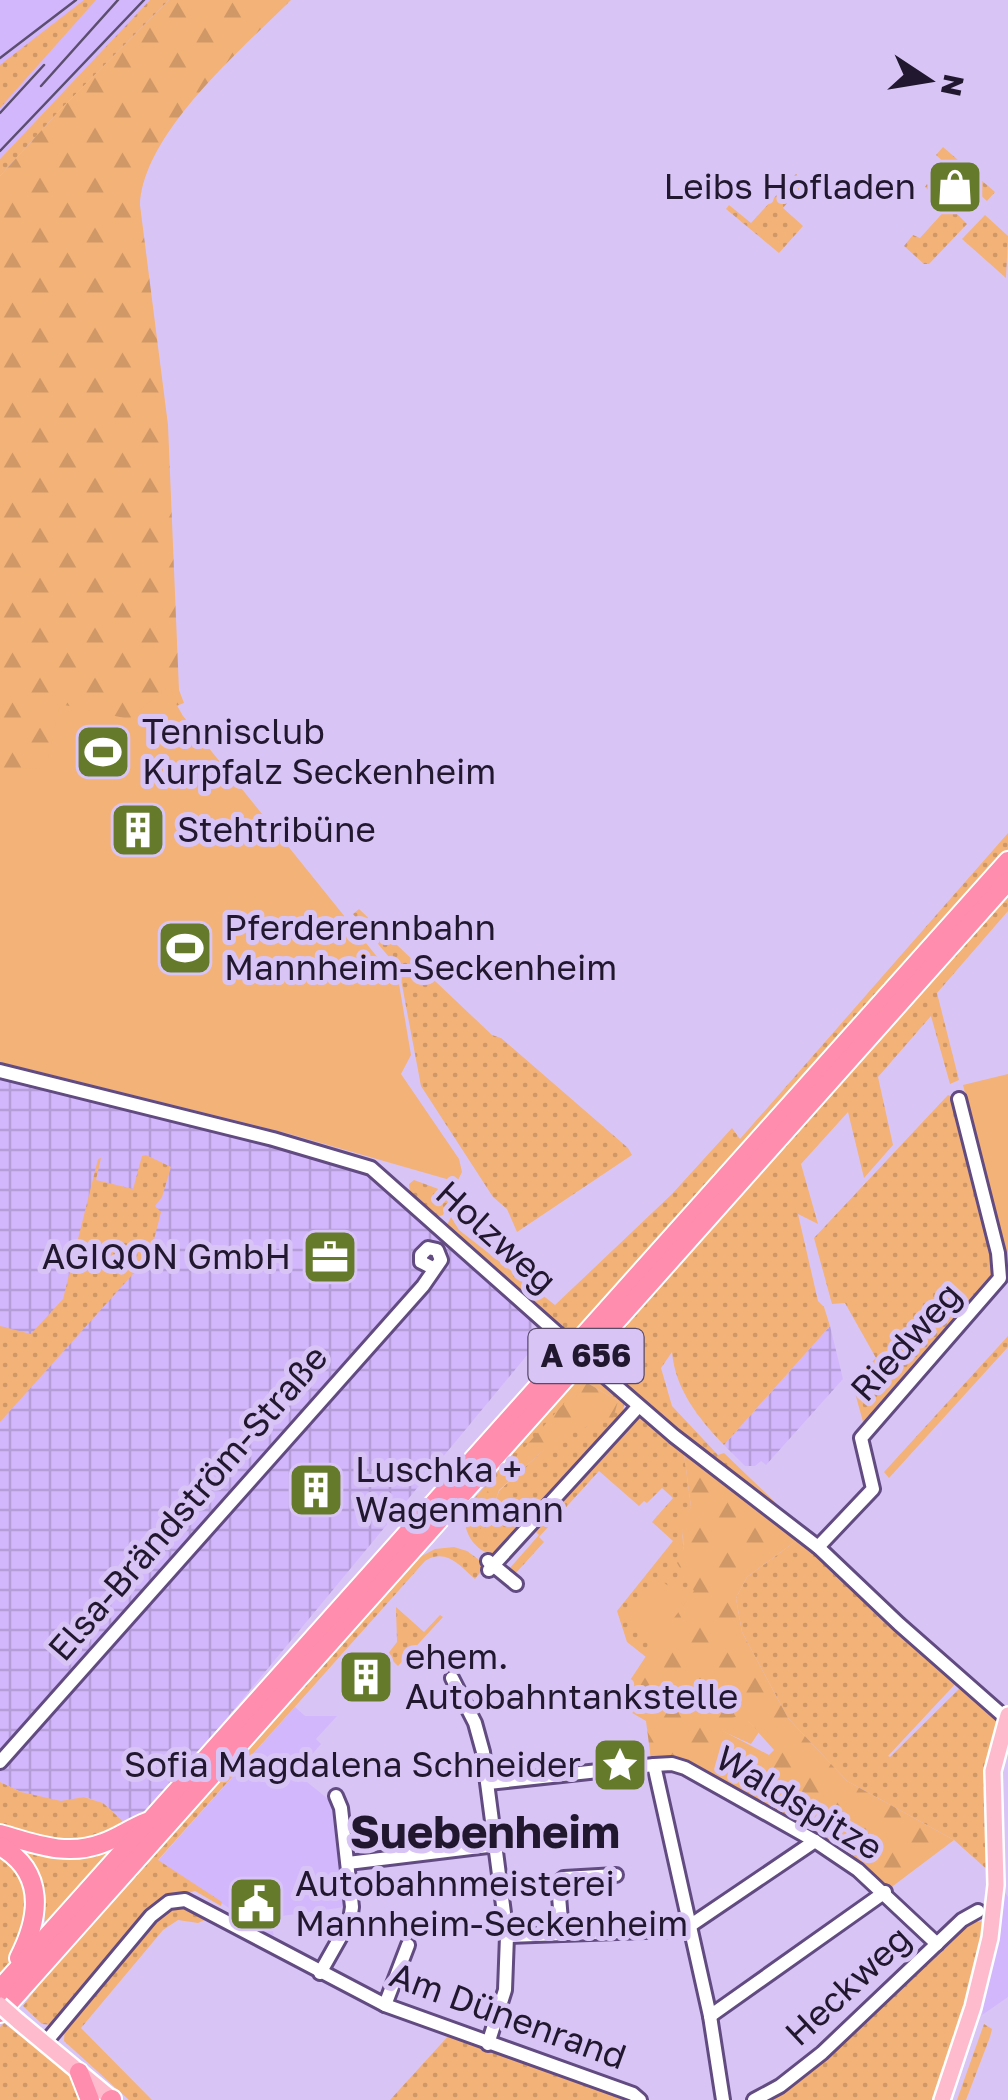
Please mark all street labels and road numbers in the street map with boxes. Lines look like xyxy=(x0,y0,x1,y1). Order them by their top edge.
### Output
street label: Holzweg xyxy=(428,1171,565,1301)
street label: Riedweg xyxy=(841,1273,969,1409)
road number: A 656 xyxy=(528,1329,644,1383)
street label: Elsa-Brändström-Straße xyxy=(39,1336,336,1669)
street label: Waldspitze xyxy=(709,1736,890,1868)
street label: Heckweg xyxy=(776,1917,919,2054)
street label: Am Dünenrand xyxy=(384,1953,632,2077)

